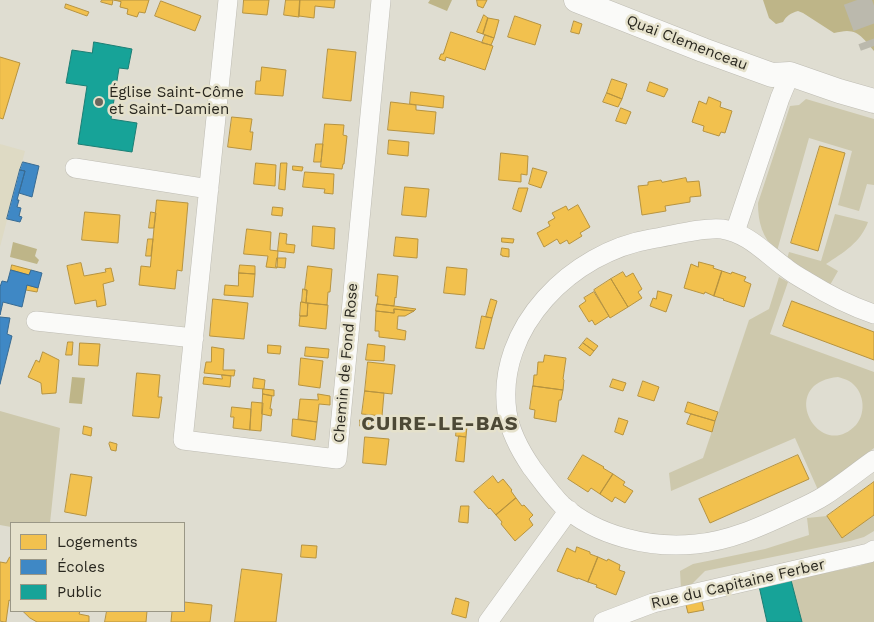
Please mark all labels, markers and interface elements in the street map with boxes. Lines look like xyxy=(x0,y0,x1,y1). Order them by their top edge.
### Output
street label: Quai Clemenceau xyxy=(624,12,750,74)
place label: Église Saint-Côme et Saint-Damien xyxy=(109,84,244,119)
marker: Église Saint-Côme et Saint-Damien xyxy=(93,96,105,108)
street label: Chemin de Fond Rose xyxy=(330,282,362,444)
district label: CUIRE-LE-BAS xyxy=(360,412,520,436)
legend xyxy=(10,522,185,612)
text: Logements xyxy=(57,533,138,551)
street label: Rue du Capitaine Ferber xyxy=(649,555,827,613)
text: Écoles xyxy=(57,558,105,576)
text: Public xyxy=(57,583,102,601)

